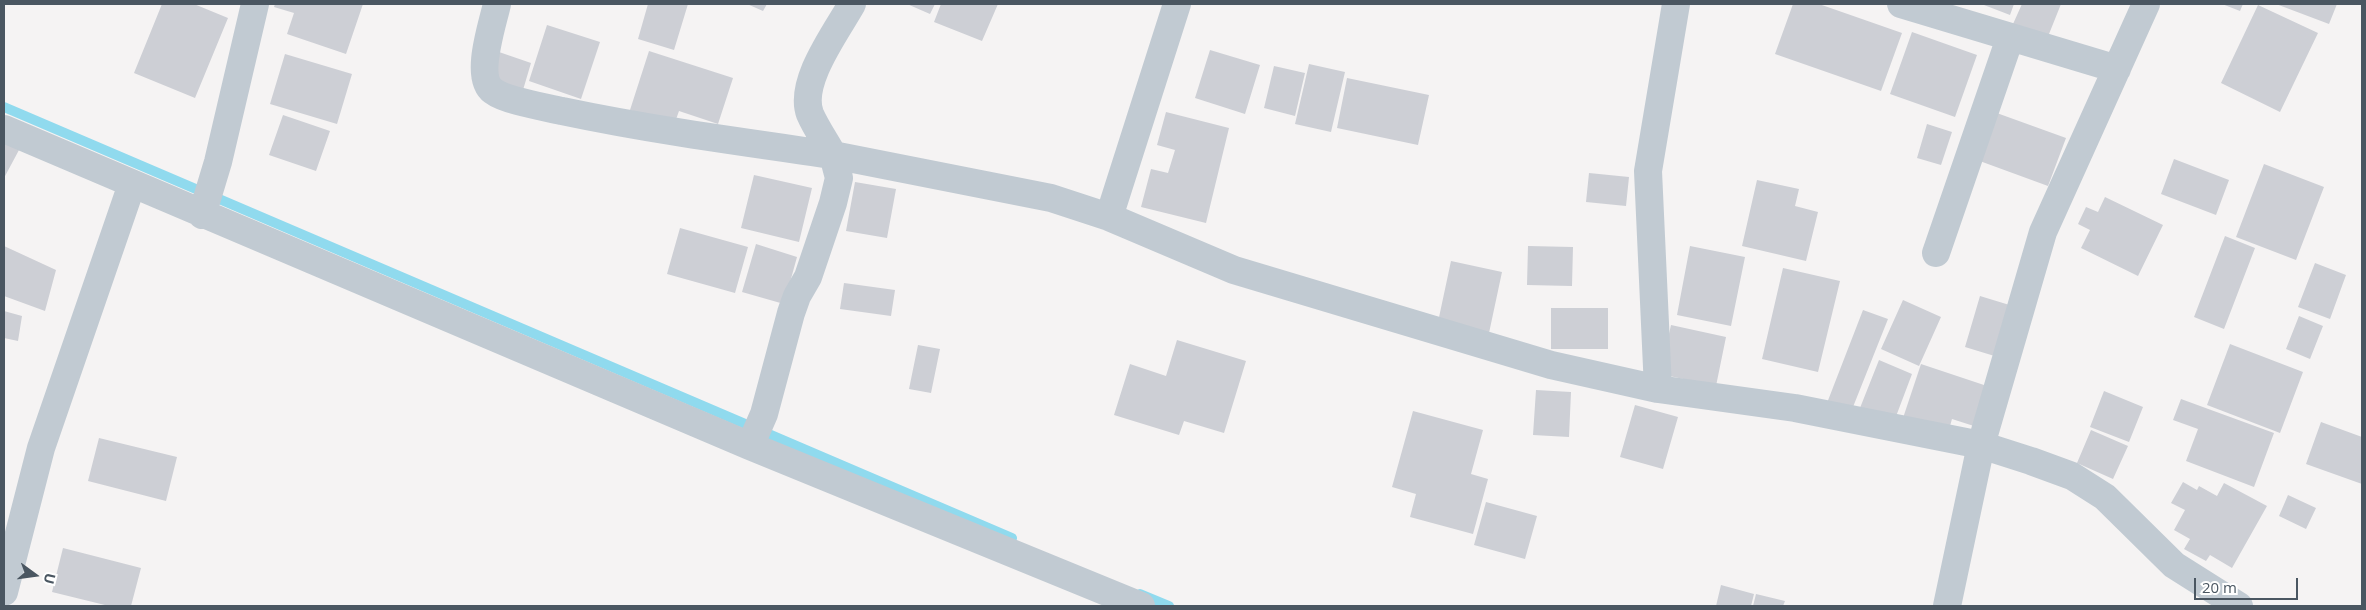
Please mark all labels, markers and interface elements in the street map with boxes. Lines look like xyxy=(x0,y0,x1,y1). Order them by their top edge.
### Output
north arrow xyxy=(10,550,60,600)
scale bar xyxy=(2196,568,2300,600)
text: U xyxy=(40,571,61,586)
text: 20 m xyxy=(2202,577,2237,597)

